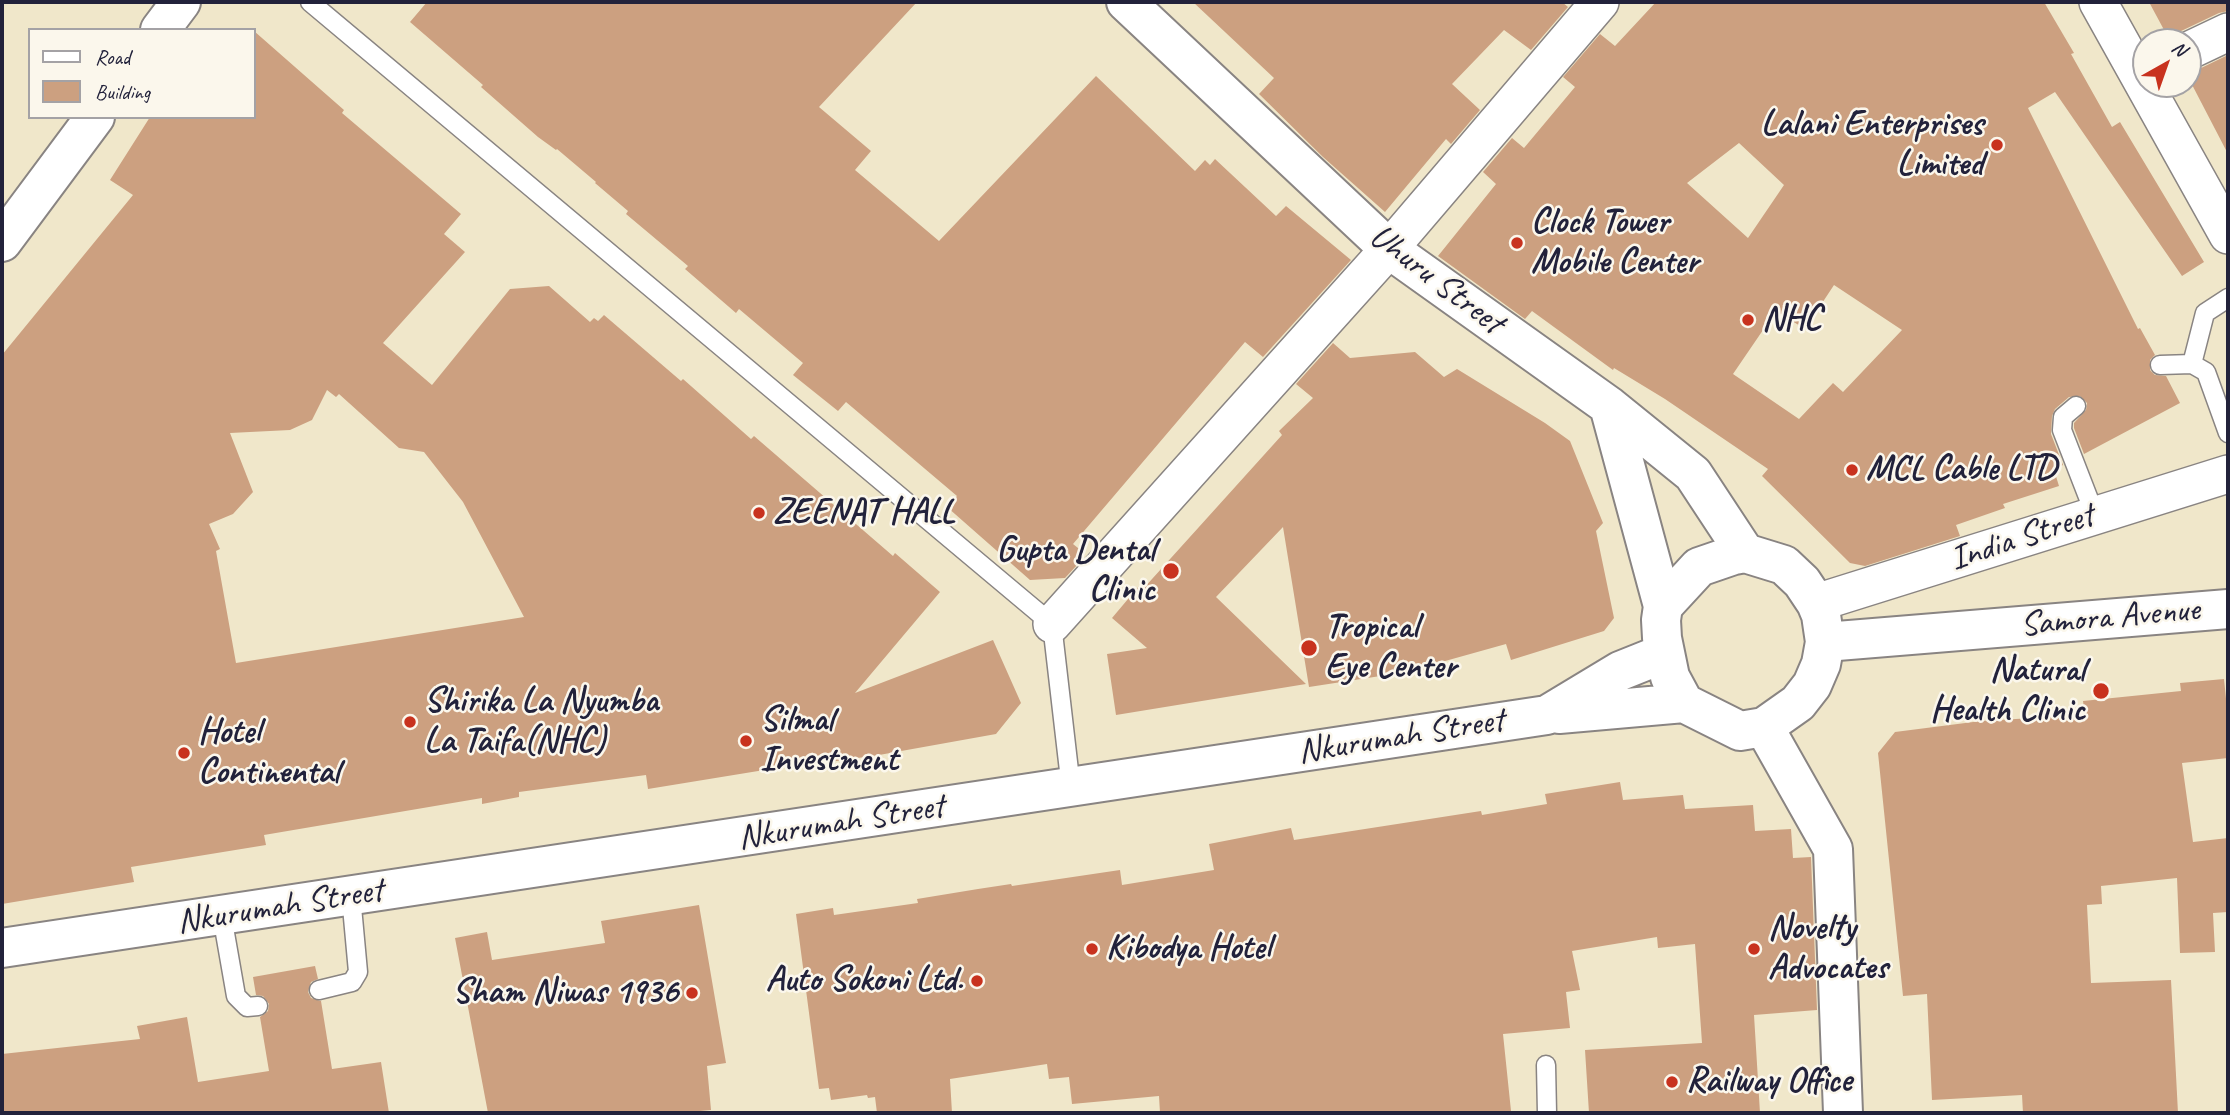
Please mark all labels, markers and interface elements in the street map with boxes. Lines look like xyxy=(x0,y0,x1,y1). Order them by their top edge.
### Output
legend xyxy=(28,28,256,119)
north arrow xyxy=(2132,28,2202,98)
text: N xyxy=(2167,35,2191,61)
text: Road xyxy=(95,44,130,70)
text: Building xyxy=(95,79,150,105)
place label: Lalani Enterprises Limited xyxy=(1761,104,1983,186)
marker: Lalani Enterprises Limited xyxy=(1989,137,2005,153)
place label: Clock Tower Mobile Center xyxy=(1531,202,1698,284)
street label: Uhuru Street xyxy=(1361,216,1511,344)
marker: Clock Tower Mobile Center xyxy=(1509,235,1525,251)
place label: NHC xyxy=(1762,299,1821,341)
marker: NHC xyxy=(1740,312,1756,328)
place label: MCL Cable LTD xyxy=(1866,449,2056,491)
marker: MCL Cable LTD xyxy=(1844,462,1860,478)
place label: ZEENAT HALL xyxy=(773,492,955,534)
street label: India Street xyxy=(1945,495,2099,581)
marker: ZEENAT HALL xyxy=(751,505,767,521)
place label: Gupta Dental Clinic xyxy=(996,530,1155,612)
marker: Gupta Dental Clinic xyxy=(1161,561,1181,581)
street label: Samora Avenue xyxy=(2019,589,2201,647)
place label: Tropical Eye Center xyxy=(1325,607,1456,689)
marker: Tropical Eye Center xyxy=(1299,638,1319,658)
place label: Natural Health Clinic xyxy=(1930,650,2085,732)
place label: Shirika La Nyumba La Taifa(NHC) xyxy=(424,681,658,763)
marker: Natural Health Clinic xyxy=(2091,681,2111,701)
place label: Silmal Investment xyxy=(760,700,898,782)
street label: Nkurumah Street xyxy=(1295,700,1507,774)
place label: Hotel Continental xyxy=(198,712,339,794)
marker: Shirika La Nyumba La Taifa(NHC) xyxy=(402,714,418,730)
marker: Silmal Investment xyxy=(738,733,754,749)
marker: Hotel Continental xyxy=(176,745,192,761)
street label: Nkurumah Street xyxy=(735,786,947,860)
street label: Nkurumah Street xyxy=(174,870,386,944)
place label: Novelty Advocates xyxy=(1768,908,1887,990)
place label: Kibodya Hotel xyxy=(1106,928,1271,970)
marker: Kibodya Hotel xyxy=(1084,941,1100,957)
marker: Novelty Advocates xyxy=(1746,941,1762,957)
place label: Auto Sokoni Ltd. xyxy=(766,960,963,1002)
place label: Sham Niwas 1936 xyxy=(452,972,678,1014)
marker: Auto Sokoni Ltd. xyxy=(969,973,985,989)
marker: Sham Niwas 1936 xyxy=(684,985,700,1001)
place label: Railway Office xyxy=(1686,1061,1852,1103)
marker: Railway Office xyxy=(1664,1074,1680,1090)

